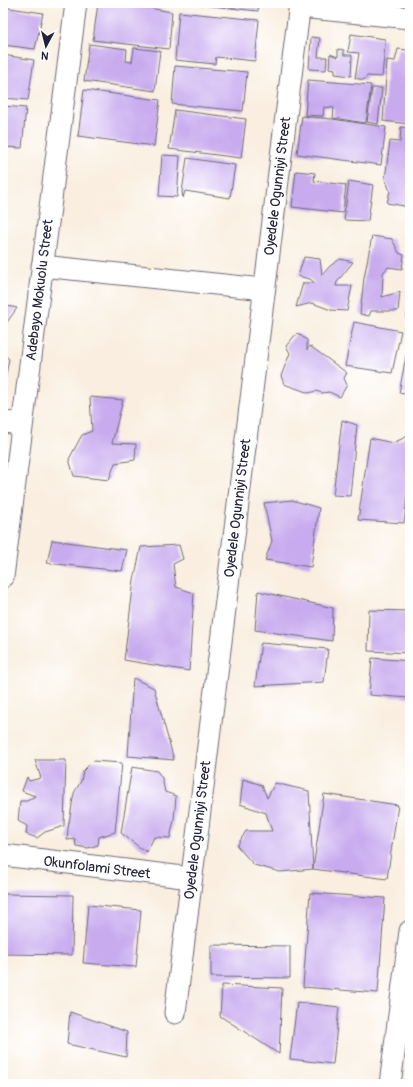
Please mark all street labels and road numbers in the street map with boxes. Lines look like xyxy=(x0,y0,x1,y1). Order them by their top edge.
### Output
street label: Oyedele Ogunniyi Street xyxy=(261,115,294,256)
street label: Adebayo Mokuolu Street xyxy=(22,218,57,362)
street label: Oyedele Ogunniyi Street xyxy=(221,437,254,578)
street label: Oyedele Ogunniyi Street xyxy=(181,759,214,900)
street label: Okunfolami Street xyxy=(42,852,152,883)

